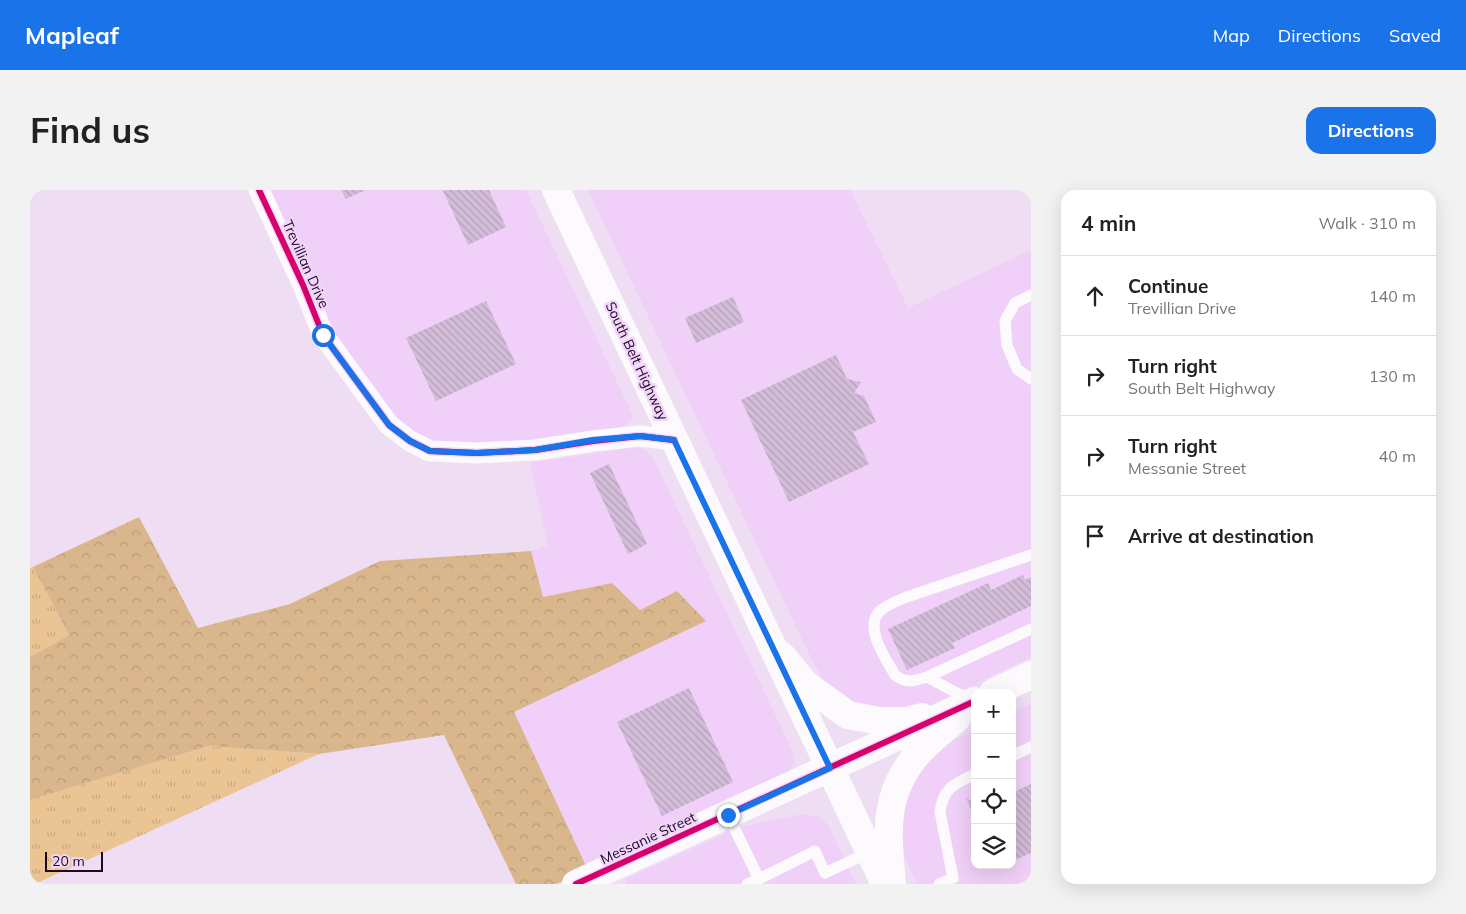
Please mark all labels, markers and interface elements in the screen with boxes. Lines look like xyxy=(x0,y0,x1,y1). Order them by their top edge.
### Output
text: Mapleaf xyxy=(25,20,119,50)
text: Map xyxy=(1213,24,1250,47)
text: Directions xyxy=(1278,24,1361,47)
text: Saved xyxy=(1389,24,1441,47)
button: Directions xyxy=(1306,107,1436,154)
text: Find us xyxy=(30,108,150,152)
text: 4 min xyxy=(1081,210,1136,236)
text: Walk · 310 m xyxy=(1318,213,1416,233)
street label: Trevillian Drive xyxy=(279,217,333,311)
text: Continue xyxy=(1128,274,1208,298)
icon: ahead xyxy=(1081,282,1109,310)
text: 140 m xyxy=(1369,286,1416,306)
text: Trevillian Drive xyxy=(1128,298,1236,318)
street label: South Belt Highway xyxy=(602,299,673,424)
route start xyxy=(312,324,335,347)
text: Turn right xyxy=(1128,354,1217,378)
icon: right xyxy=(1081,362,1109,390)
text: 130 m xyxy=(1369,366,1416,386)
text: South Belt Highway xyxy=(1128,378,1275,398)
text: Turn right xyxy=(1128,434,1217,458)
icon: right xyxy=(1081,442,1109,470)
text: 40 m xyxy=(1379,446,1416,466)
text: Messanie Street xyxy=(1128,458,1246,478)
icon: arrive xyxy=(1081,522,1109,550)
text: Arrive at destination xyxy=(1128,524,1314,548)
map controls xyxy=(971,689,1016,869)
button: + xyxy=(971,689,1016,734)
button: − xyxy=(971,734,1016,779)
button: locate xyxy=(971,779,1016,824)
route end xyxy=(717,804,740,827)
street label: Messanie Street xyxy=(597,808,699,868)
button: layers xyxy=(971,824,1016,869)
scale bar xyxy=(45,849,102,872)
text: 20 m xyxy=(52,852,85,870)

